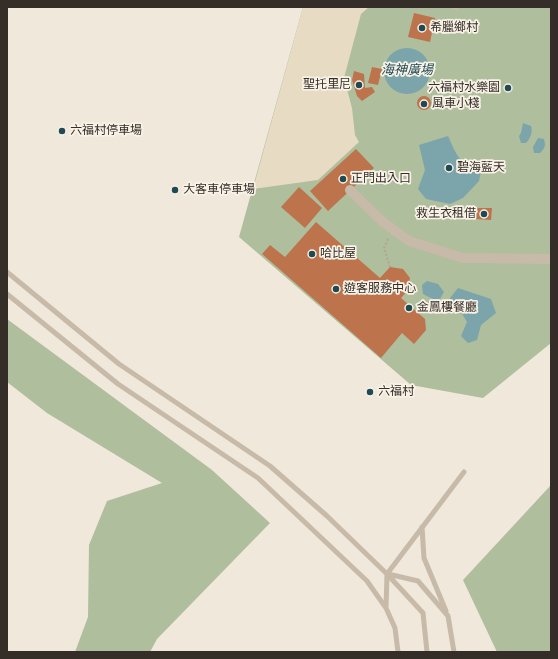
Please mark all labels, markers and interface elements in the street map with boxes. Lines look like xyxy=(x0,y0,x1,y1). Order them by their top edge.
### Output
place label: 希臘鄉村 xyxy=(430,21,478,35)
marker: 希臘鄉村 xyxy=(417,23,427,33)
water label: 海神廣場 xyxy=(381,63,433,79)
place label: 聖托里尼 xyxy=(303,78,351,92)
marker: 聖托里尼 xyxy=(354,80,364,90)
place label: 六福村水樂園 xyxy=(428,81,500,95)
marker: 六福村水樂園 xyxy=(503,83,513,93)
place label: 風車小棧 xyxy=(432,97,480,111)
marker: 風車小棧 xyxy=(419,99,429,109)
place label: 六福村停車場 xyxy=(70,124,142,138)
marker: 六福村停車場 xyxy=(57,126,67,136)
place label: 碧海藍天 xyxy=(457,161,505,175)
marker: 碧海藍天 xyxy=(444,163,454,173)
place label: 正門出入口 xyxy=(351,172,411,186)
marker: 正門出入口 xyxy=(338,174,348,184)
place label: 大客車停車場 xyxy=(183,183,255,197)
marker: 大客車停車場 xyxy=(170,185,180,195)
place label: 救生衣租借 xyxy=(416,207,476,221)
marker: 救生衣租借 xyxy=(479,209,489,219)
place label: 哈比屋 xyxy=(320,247,356,261)
marker: 哈比屋 xyxy=(307,249,317,259)
place label: 遊客服務中心 xyxy=(344,282,416,296)
marker: 遊客服務中心 xyxy=(331,284,341,294)
place label: 金鳳樓餐廳 xyxy=(417,301,477,315)
marker: 金鳳樓餐廳 xyxy=(404,303,414,313)
place label: 六福村 xyxy=(378,385,414,399)
marker: 六福村 xyxy=(365,387,375,397)

